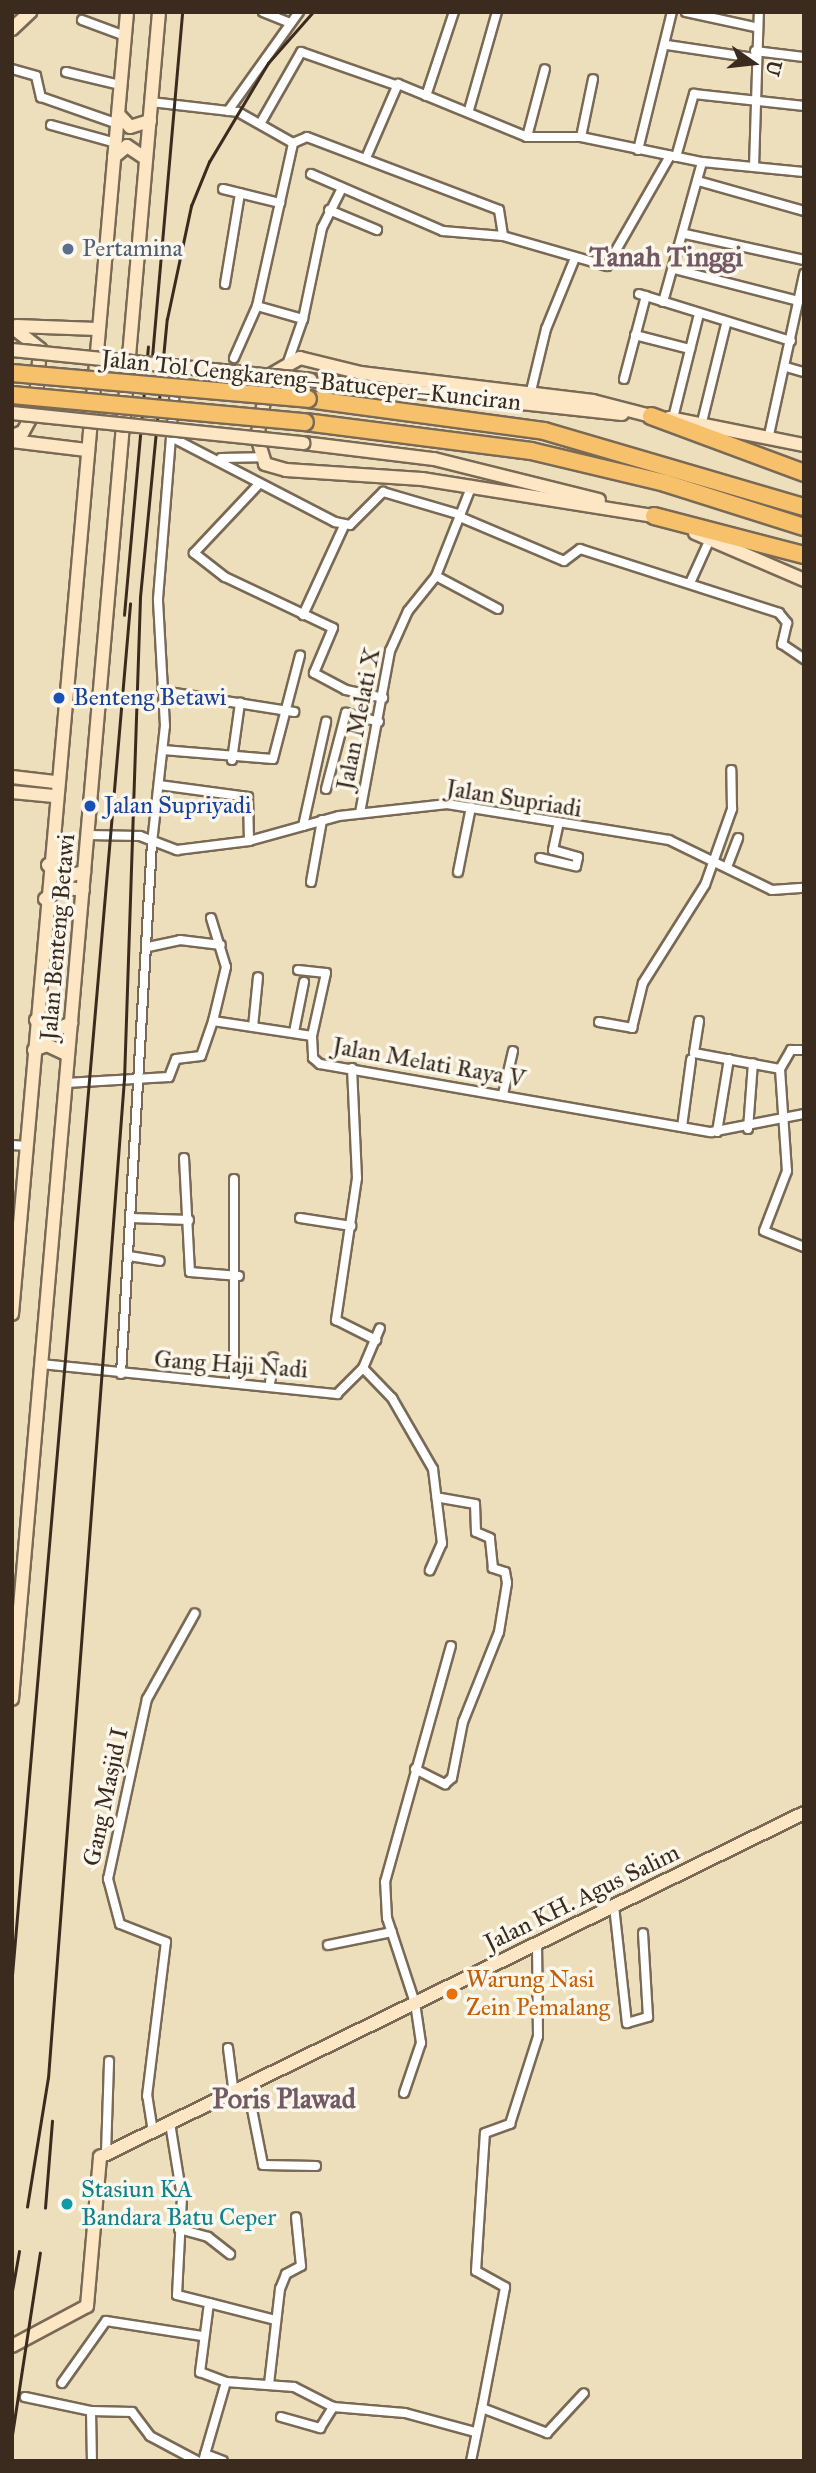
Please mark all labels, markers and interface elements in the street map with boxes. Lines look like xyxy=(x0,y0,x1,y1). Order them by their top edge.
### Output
north arrow xyxy=(718,28,788,98)
text: U xyxy=(761,58,787,78)
place label: Pertamina xyxy=(82,235,183,263)
district label: Tanah Tinggi xyxy=(589,240,743,274)
marker: Pertamina xyxy=(60,241,76,257)
street label: Jalan Tol Cengkareng–Batuceper–Kunciran xyxy=(100,345,522,417)
street label: Jalan Melati X xyxy=(331,646,387,792)
place label: Benteng Betawi xyxy=(73,684,226,712)
marker: Benteng Betawi xyxy=(51,690,67,706)
street label: Jalan Supriadi xyxy=(444,774,584,824)
place label: Jalan Supriyadi xyxy=(104,792,252,820)
marker: Jalan Supriyadi xyxy=(82,798,98,814)
street label: Jalan Benteng Betawi xyxy=(35,832,81,1042)
street label: Jalan Melati Raya V xyxy=(330,1032,528,1094)
street label: Gang Haji Nadi xyxy=(153,1345,309,1385)
street label: Gang Masjid I xyxy=(77,1725,135,1869)
street label: Jalan KH. Agus Salim xyxy=(480,1838,684,1958)
place label: Warung Nasi Zein Pemalang xyxy=(466,1966,610,2022)
marker: Warung Nasi Zein Pemalang xyxy=(444,1986,460,2002)
district label: Poris Plawad xyxy=(212,2082,356,2116)
place label: Stasiun KA Bandara Batu Ceper xyxy=(81,2176,276,2232)
marker: Stasiun KA Bandara Batu Ceper xyxy=(59,2196,75,2212)

